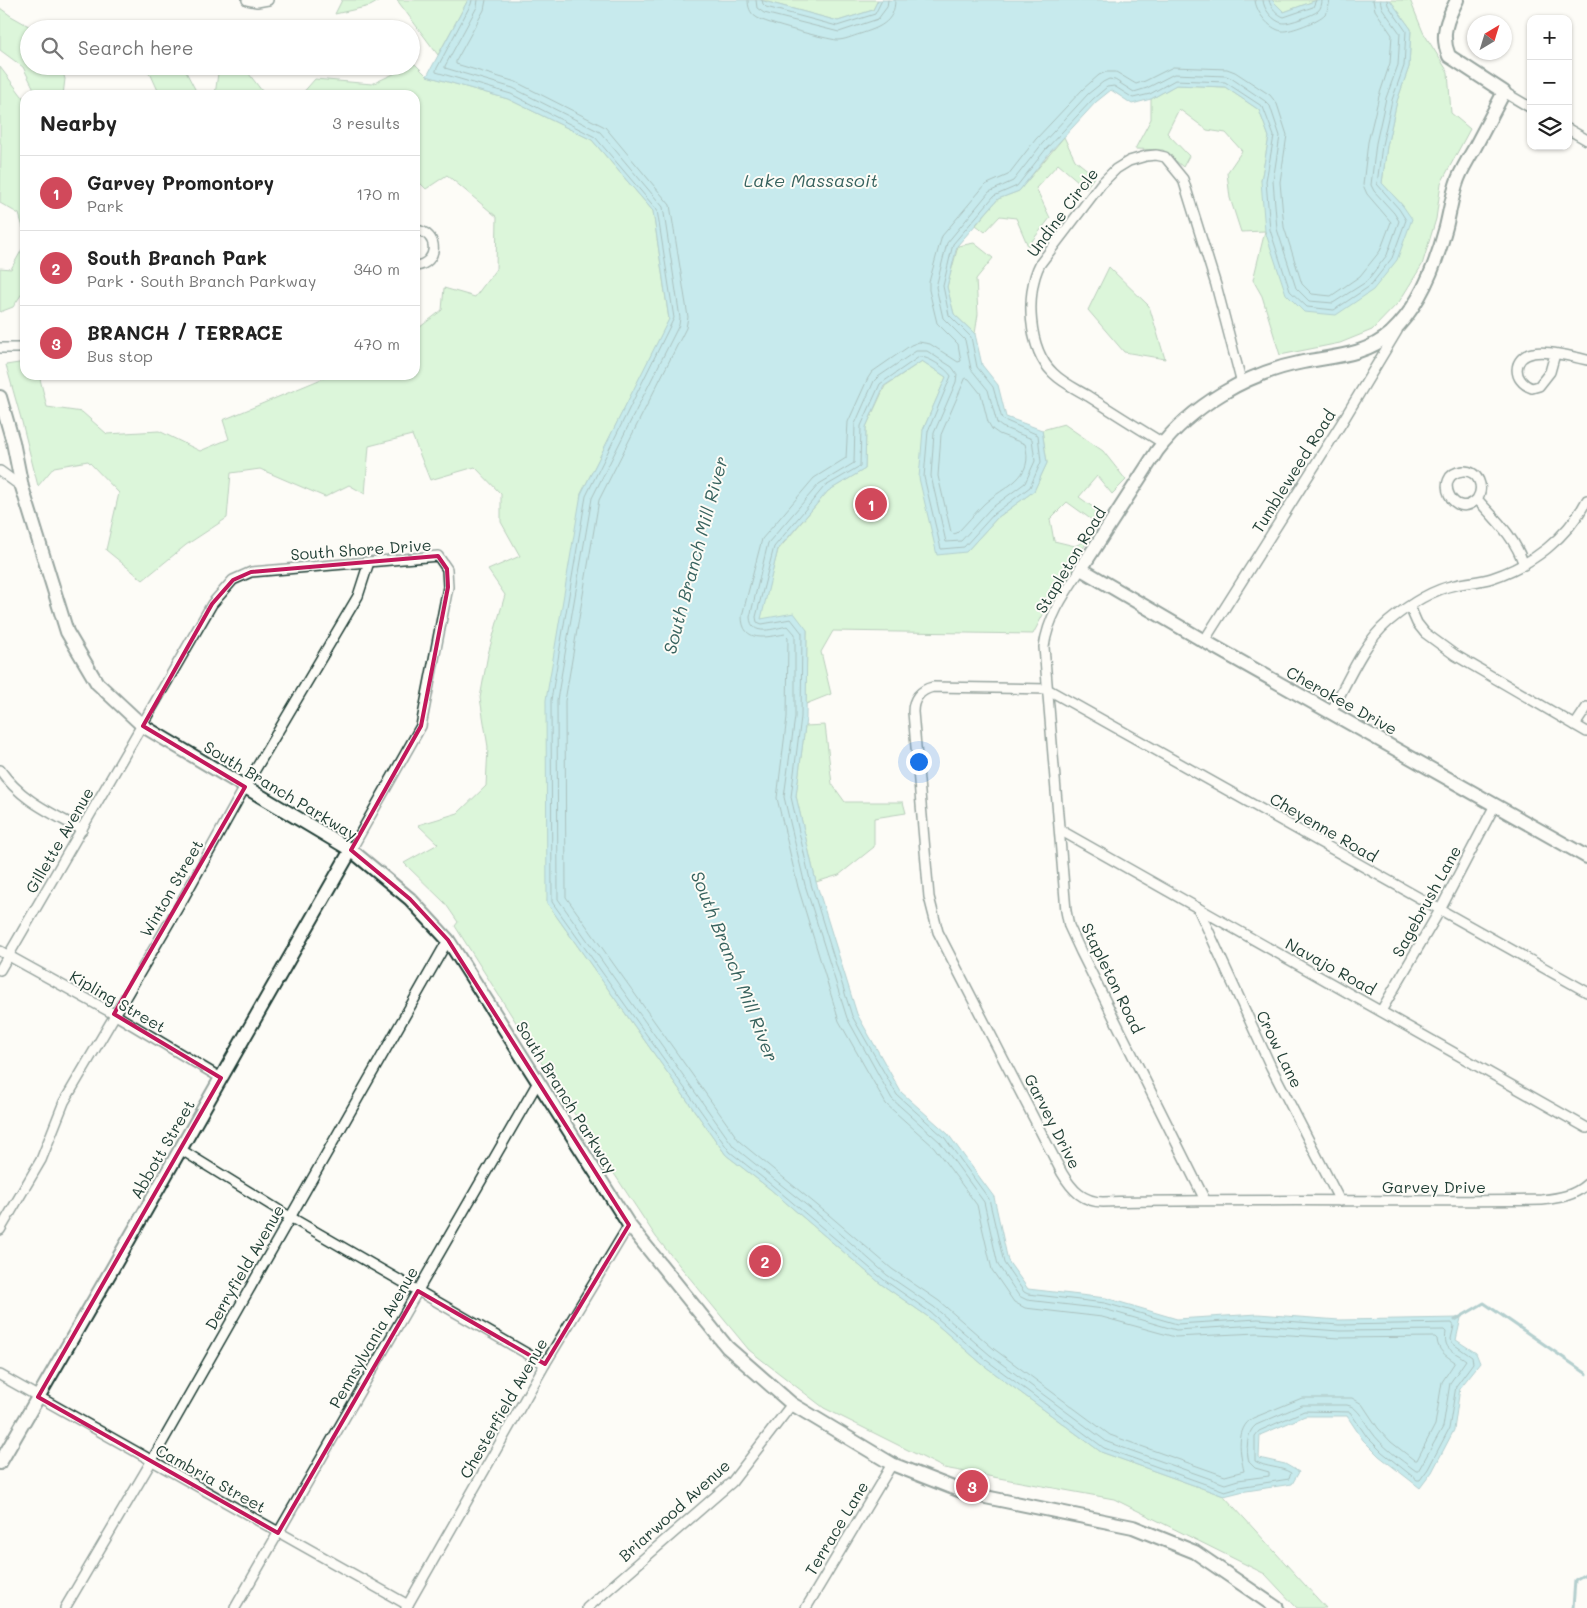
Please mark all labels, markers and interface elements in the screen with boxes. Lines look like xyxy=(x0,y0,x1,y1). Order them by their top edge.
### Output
north arrow xyxy=(1467,15,1512,60)
map controls xyxy=(1527,15,1572,150)
button: + xyxy=(1527,15,1572,60)
search box xyxy=(20,20,420,75)
icon: search xyxy=(38,34,66,62)
text: Search here xyxy=(78,35,194,60)
button: − xyxy=(1527,60,1572,105)
button: layers xyxy=(1527,105,1572,150)
text: Nearby xyxy=(40,109,117,136)
text: 3 results xyxy=(332,112,400,133)
street label: Undine Circle xyxy=(1022,163,1102,261)
water label: Lake Massasoit xyxy=(744,168,878,192)
text: Garvey Promontory xyxy=(87,170,274,195)
text: 1 xyxy=(52,183,60,204)
text: 170 m xyxy=(356,183,400,204)
text: Park xyxy=(87,195,123,216)
text: South Branch Park xyxy=(87,245,267,270)
text: 2 xyxy=(52,258,60,279)
text: 340 m xyxy=(353,258,400,279)
text: Park · South Branch Parkway xyxy=(87,270,316,291)
text: BRANCH / TERRACE xyxy=(87,320,283,345)
text: 3 xyxy=(51,333,61,354)
text: 470 m xyxy=(354,333,400,354)
text: Bus stop xyxy=(87,345,153,366)
street label: Tumbleweed Road xyxy=(1247,405,1339,537)
water label: South Branch Mill River xyxy=(657,453,733,657)
pin: 1 xyxy=(855,485,887,523)
street label: Stapleton Road xyxy=(1030,503,1110,617)
street label: South Shore Drive xyxy=(290,534,432,564)
street label: Cherokee Drive xyxy=(1283,661,1401,739)
street label: South Branch Parkway xyxy=(200,736,362,844)
your location xyxy=(906,749,932,775)
street label: Gillette Avenue xyxy=(20,783,98,897)
street label: Cheyenne Road xyxy=(1266,788,1382,866)
street label: Winton Street xyxy=(135,835,207,941)
street label: Sagebrush Lane xyxy=(1387,842,1465,960)
water label: South Branch Mill River xyxy=(686,867,784,1065)
street label: Stapleton Road xyxy=(1077,919,1149,1037)
street label: Navajo Road xyxy=(1282,933,1380,999)
street label: Kipling Street xyxy=(66,965,170,1037)
street label: Crow Lane xyxy=(1252,1007,1308,1091)
street label: South Branch Parkway xyxy=(512,1017,622,1177)
street label: Garvey Drive xyxy=(1020,1070,1086,1172)
street label: Abbott Street xyxy=(125,1096,199,1202)
street label: Garvey Drive xyxy=(1382,1176,1486,1197)
street label: Derryfield Avenue xyxy=(200,1201,288,1333)
pin: 2 xyxy=(749,1242,781,1280)
street label: Pennsylvania Avenue xyxy=(324,1262,422,1412)
street label: Chesterfield Avenue xyxy=(454,1334,552,1482)
street label: Cambria Street xyxy=(152,1439,270,1517)
street label: Briarwood Avenue xyxy=(614,1454,734,1566)
pin: 3 xyxy=(956,1467,988,1505)
street label: Terrace Lane xyxy=(800,1477,872,1579)

